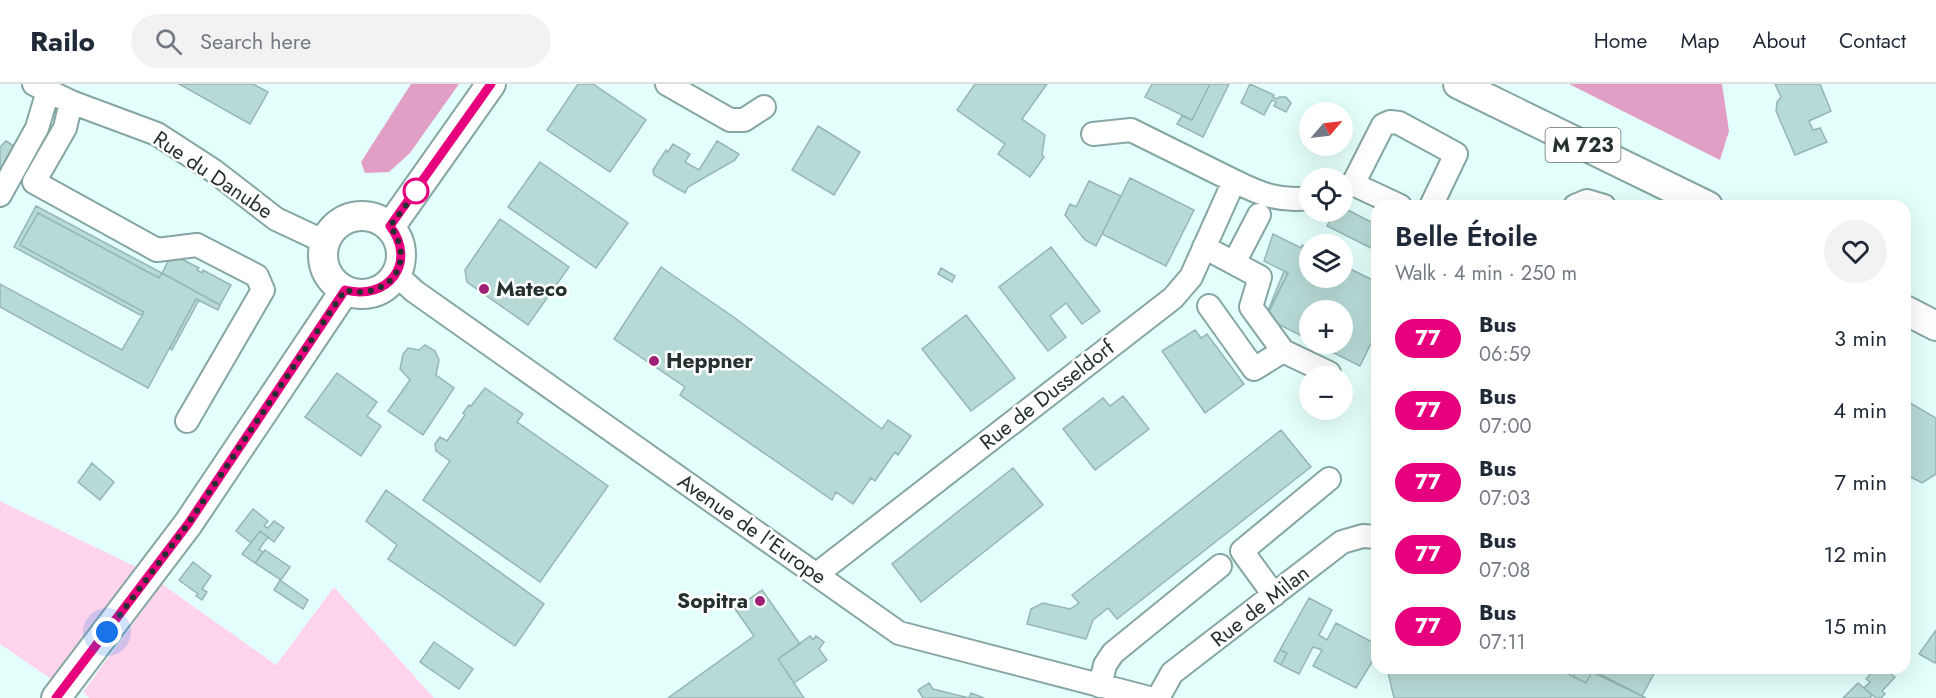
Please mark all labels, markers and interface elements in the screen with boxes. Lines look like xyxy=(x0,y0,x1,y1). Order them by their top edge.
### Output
search box xyxy=(131,14,551,68)
text: Railo xyxy=(30,21,95,62)
icon: search xyxy=(152,25,185,58)
text: Search here xyxy=(200,25,311,57)
text: Home xyxy=(1594,26,1647,56)
text: Map xyxy=(1680,26,1720,56)
text: About xyxy=(1753,26,1806,56)
text: Contact xyxy=(1839,26,1906,56)
north arrow xyxy=(1299,102,1353,156)
map controls xyxy=(1299,102,1353,420)
street label: Rue du Danube xyxy=(147,124,279,226)
road number: M 723 xyxy=(1546,128,1620,162)
button: locate xyxy=(1299,168,1353,222)
unlabelled marker xyxy=(403,178,429,204)
text: Belle Étoile xyxy=(1395,216,1538,257)
button: heart xyxy=(1824,220,1887,283)
button: layers xyxy=(1299,234,1353,288)
text: Walk · 4 min · 250 m xyxy=(1395,259,1577,288)
place label: Mateco xyxy=(496,274,568,304)
marker: Mateco xyxy=(477,282,491,296)
button: + xyxy=(1299,300,1353,354)
text: Bus xyxy=(1479,308,1516,340)
text: 3 min xyxy=(1834,322,1887,354)
text: 77 xyxy=(1415,323,1441,353)
street label: Rue de Dusseldorf xyxy=(973,332,1121,457)
text: 06:59 xyxy=(1479,340,1531,369)
place label: Heppner xyxy=(666,346,754,376)
marker: Heppner xyxy=(647,354,661,368)
button: − xyxy=(1299,366,1353,420)
text: Bus xyxy=(1479,380,1516,412)
text: 4 min xyxy=(1833,394,1887,426)
text: 77 xyxy=(1415,395,1441,425)
text: 07:00 xyxy=(1479,412,1532,441)
text: Bus xyxy=(1479,452,1516,484)
street label: Avenue de l'Europe xyxy=(672,466,833,592)
text: 7 min xyxy=(1834,466,1887,498)
text: 77 xyxy=(1415,467,1441,497)
text: 07:03 xyxy=(1479,484,1530,513)
text: Bus xyxy=(1479,524,1516,556)
text: 12 min xyxy=(1824,538,1887,570)
text: 77 xyxy=(1415,539,1441,569)
text: 07:08 xyxy=(1479,556,1530,585)
street label: Rue de Milan xyxy=(1205,558,1315,654)
place label: Sopitra xyxy=(677,586,748,616)
marker: Sopitra xyxy=(753,594,767,608)
text: Bus xyxy=(1479,596,1516,628)
text: 15 min xyxy=(1824,610,1887,642)
text: 77 xyxy=(1415,611,1441,641)
your location xyxy=(92,617,122,647)
text: 07:11 xyxy=(1479,628,1526,657)

